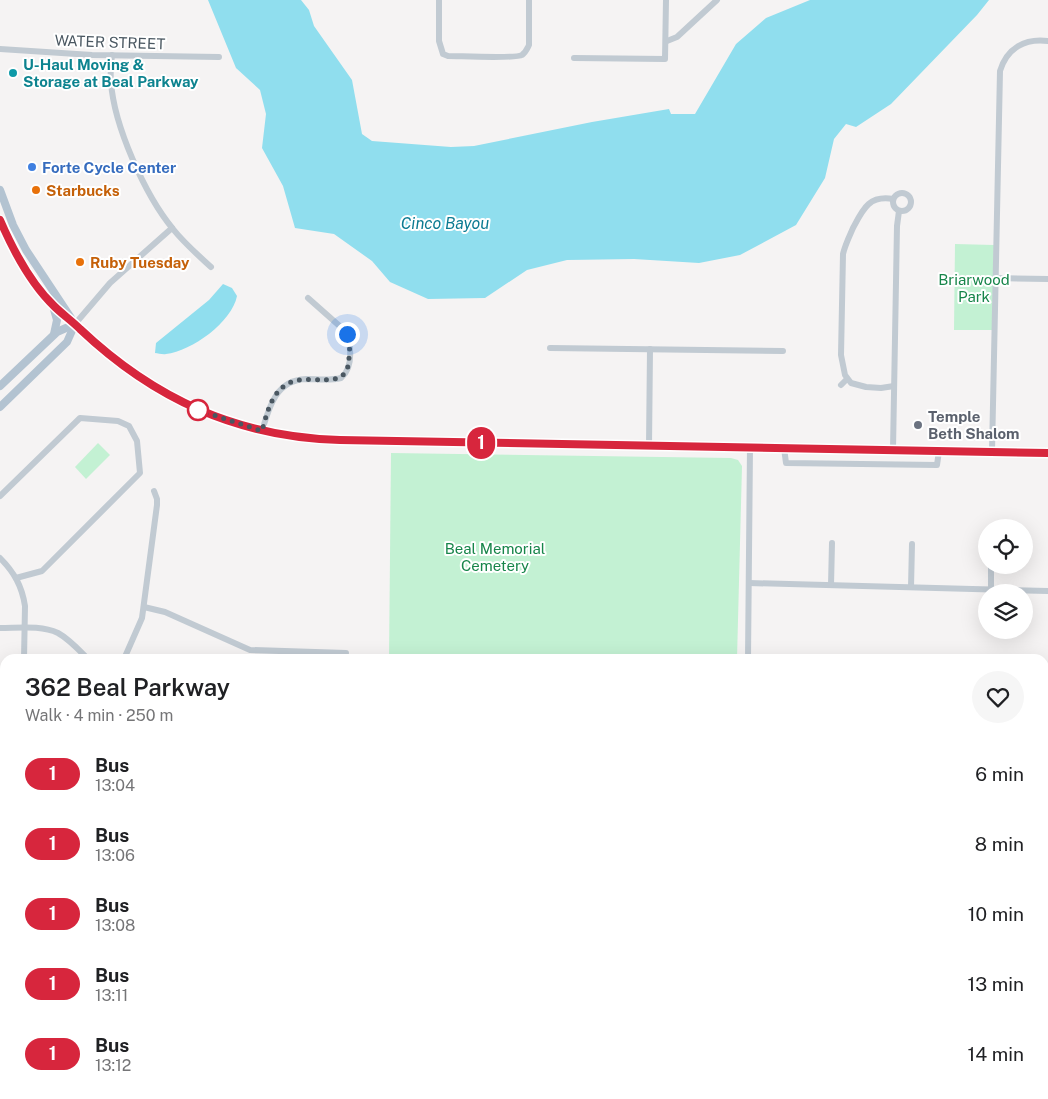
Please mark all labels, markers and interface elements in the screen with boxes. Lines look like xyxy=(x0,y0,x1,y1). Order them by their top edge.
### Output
street label: WATER STREET xyxy=(54,32,166,52)
place label: U-Haul Moving & Storage at Beal Parkway xyxy=(23,56,199,90)
marker: U-Haul Moving & Storage at Beal Parkway xyxy=(7,67,19,79)
place label: Forte Cycle Center xyxy=(42,159,176,176)
marker: Forte Cycle Center xyxy=(26,161,38,173)
place label: Starbucks xyxy=(46,182,120,199)
marker: Starbucks xyxy=(30,184,42,196)
water label: Cinco Bayou xyxy=(401,214,489,233)
place label: Ruby Tuesday xyxy=(90,254,190,271)
marker: Ruby Tuesday xyxy=(74,256,86,268)
park label: Briarwood Park xyxy=(938,271,1010,305)
your location xyxy=(335,322,360,347)
unlabelled marker xyxy=(187,399,209,421)
place label: Temple Beth Shalom xyxy=(928,408,1020,442)
marker: Temple Beth Shalom xyxy=(912,419,924,431)
line badge: 1 xyxy=(465,427,497,459)
text: 1 xyxy=(477,432,485,453)
map controls xyxy=(978,519,1033,639)
button: locate xyxy=(978,519,1033,574)
park label: Beal Memorial Cemetery xyxy=(445,540,545,574)
button: layers xyxy=(978,584,1033,639)
button: heart xyxy=(972,671,1024,723)
text: 362 Beal Parkway xyxy=(25,673,230,701)
text: Walk · 4 min · 250 m xyxy=(25,706,173,725)
text: Bus xyxy=(95,754,129,776)
text: 1 xyxy=(49,763,56,784)
text: 6 min xyxy=(975,763,1024,785)
text: 13:04 xyxy=(95,776,135,795)
text: Bus xyxy=(95,824,129,846)
text: 1 xyxy=(49,833,56,854)
text: 8 min xyxy=(975,833,1024,855)
text: 13:06 xyxy=(95,846,135,865)
text: Bus xyxy=(95,894,129,916)
text: 1 xyxy=(49,903,56,924)
text: 10 min xyxy=(968,903,1024,925)
text: 13:08 xyxy=(95,916,135,935)
text: Bus xyxy=(95,964,129,986)
text: 1 xyxy=(49,973,56,994)
text: 13 min xyxy=(967,973,1024,995)
text: 13:11 xyxy=(95,986,128,1005)
text: Bus xyxy=(95,1034,129,1056)
text: 1 xyxy=(49,1043,56,1064)
text: 14 min xyxy=(967,1043,1024,1065)
text: 13:12 xyxy=(95,1056,131,1075)

